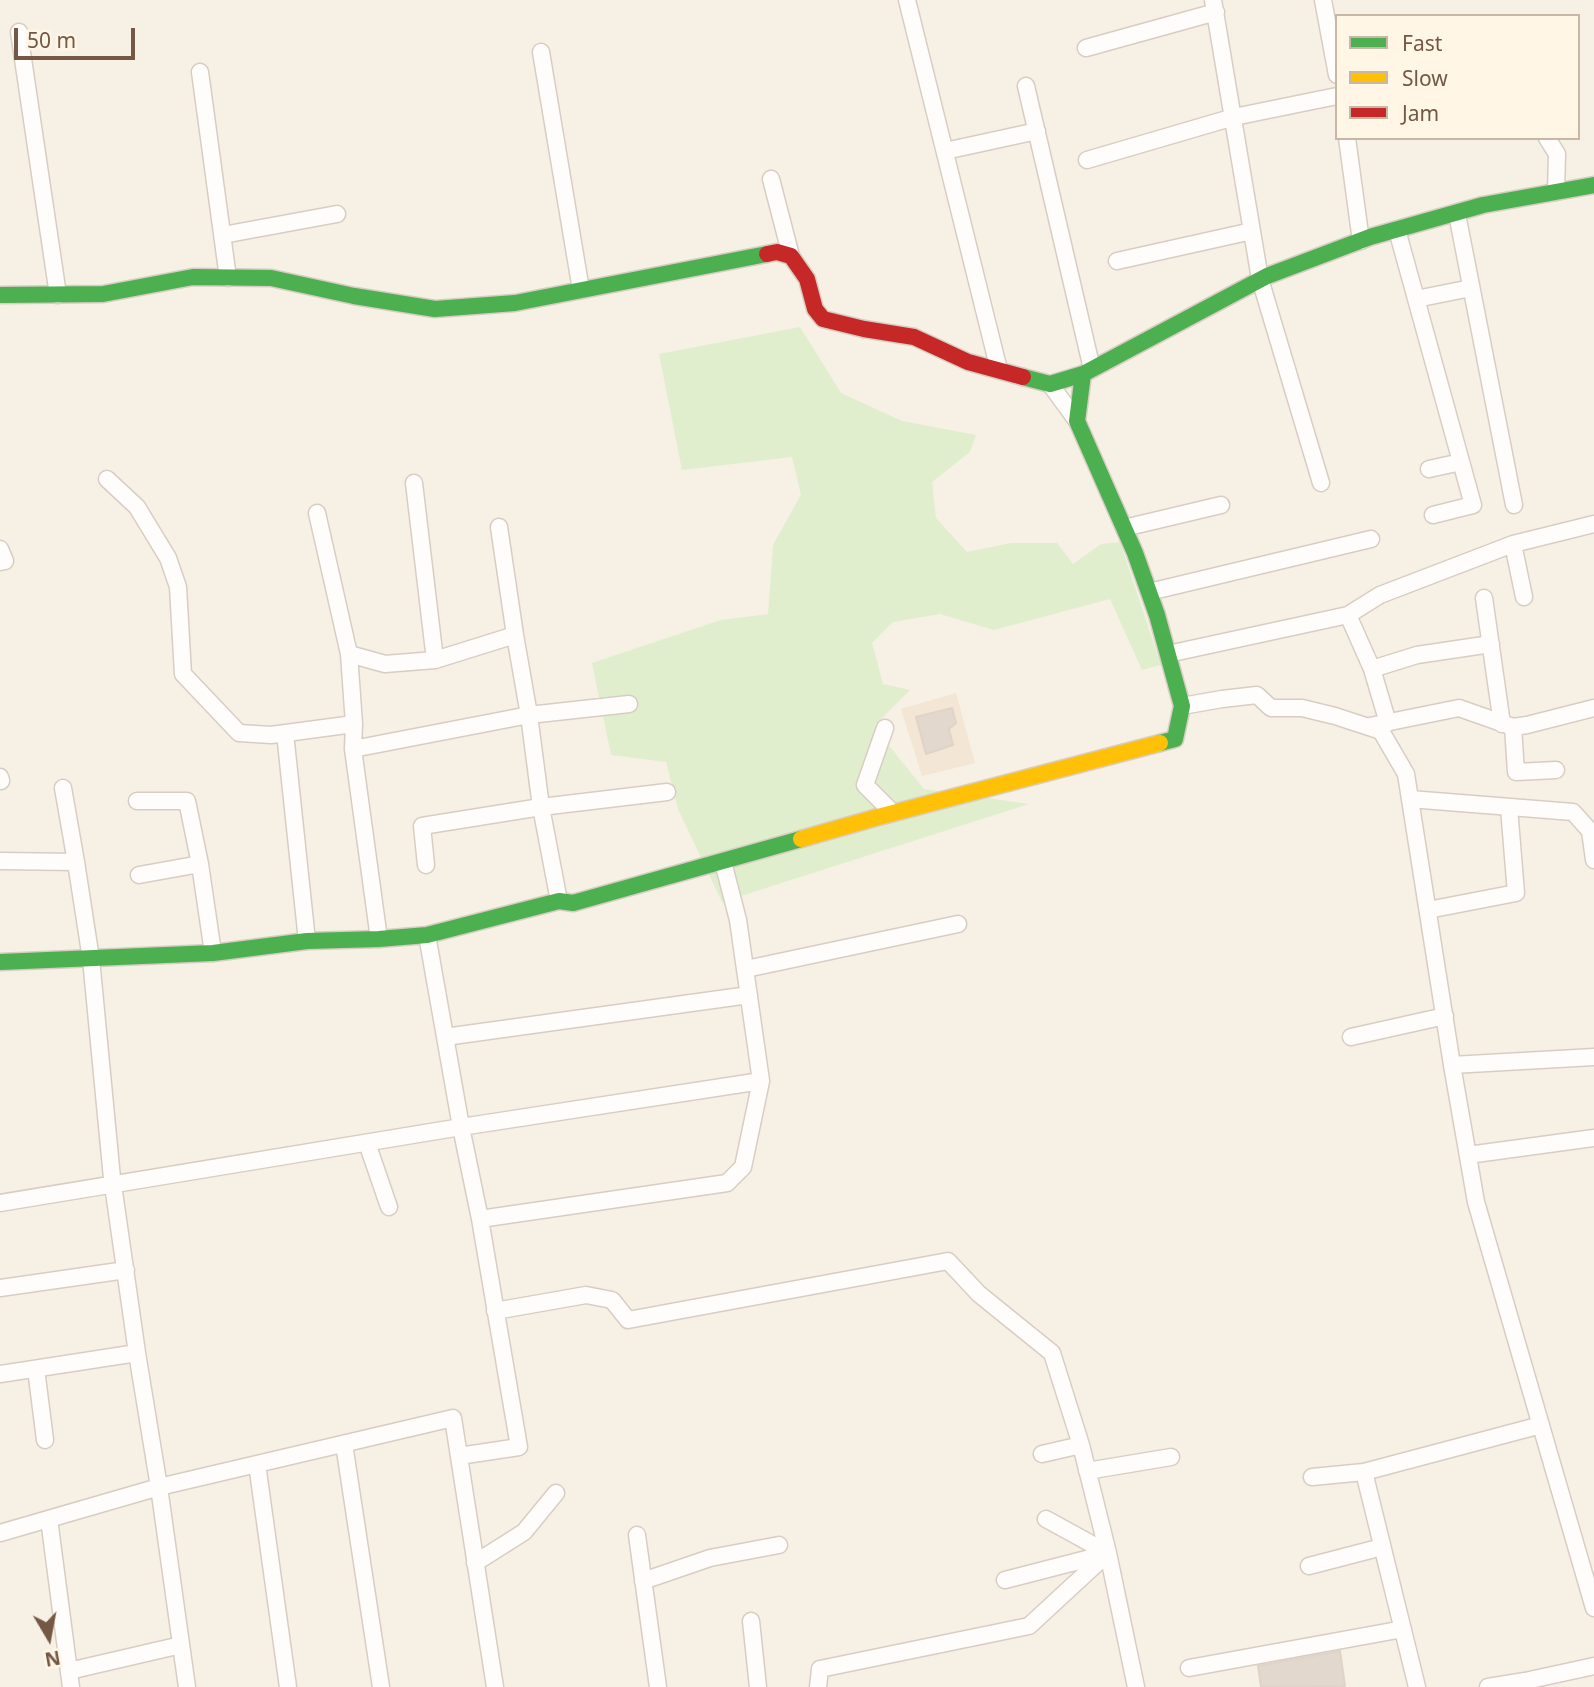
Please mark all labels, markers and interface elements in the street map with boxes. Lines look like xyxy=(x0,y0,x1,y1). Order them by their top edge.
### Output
scale bar xyxy=(18,14,138,58)
legend xyxy=(1335,14,1580,140)
text: 50 m xyxy=(27,26,76,54)
text: Fast xyxy=(1402,29,1442,57)
text: Slow xyxy=(1402,64,1448,92)
text: Jam xyxy=(1402,99,1439,127)
north arrow xyxy=(14,1603,84,1673)
text: N xyxy=(43,1645,63,1673)

